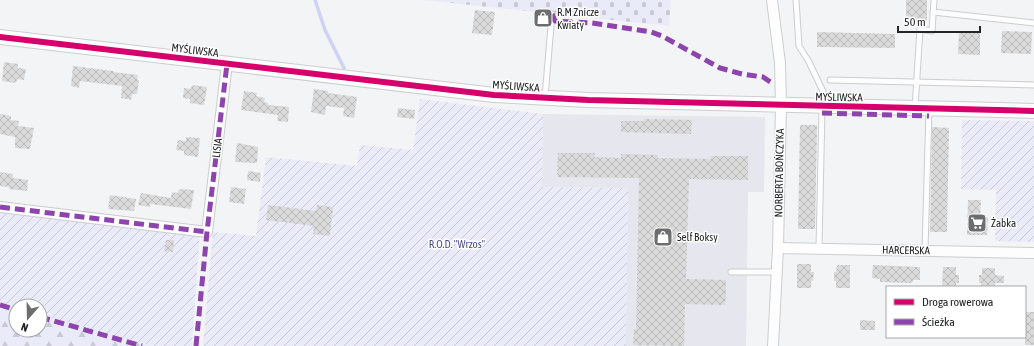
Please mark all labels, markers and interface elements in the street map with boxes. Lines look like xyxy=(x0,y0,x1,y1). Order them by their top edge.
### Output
place label: R.M Znicze Kwiaty xyxy=(557,6,599,31)
shop icon: R.M Znicze Kwiaty xyxy=(532,7,554,29)
scale bar xyxy=(898,8,980,34)
text: 50 m xyxy=(904,15,926,29)
street label: MYŚLIWSKA xyxy=(171,41,220,59)
street label: MYŚLIWSKA xyxy=(492,78,541,94)
street label: MYŚLIWSKA xyxy=(815,91,863,103)
street label: NORBERTA BOŃCZYKA xyxy=(772,128,786,218)
street label: LISIA xyxy=(210,137,224,159)
supermarket icon: Żabka xyxy=(966,212,988,234)
place label: Żabka xyxy=(991,217,1016,229)
shop icon: Self Boksy xyxy=(652,226,674,248)
place label: Self Boksy xyxy=(677,231,718,243)
park label: R.O.D. "Wrzos" xyxy=(429,238,486,250)
street label: HARCERSKA xyxy=(882,244,931,256)
legend xyxy=(886,286,1026,338)
text: Droga rowerowa xyxy=(922,295,993,309)
north arrow xyxy=(8,298,48,338)
text: Ścieżka xyxy=(922,315,955,329)
text: N xyxy=(19,321,30,334)

